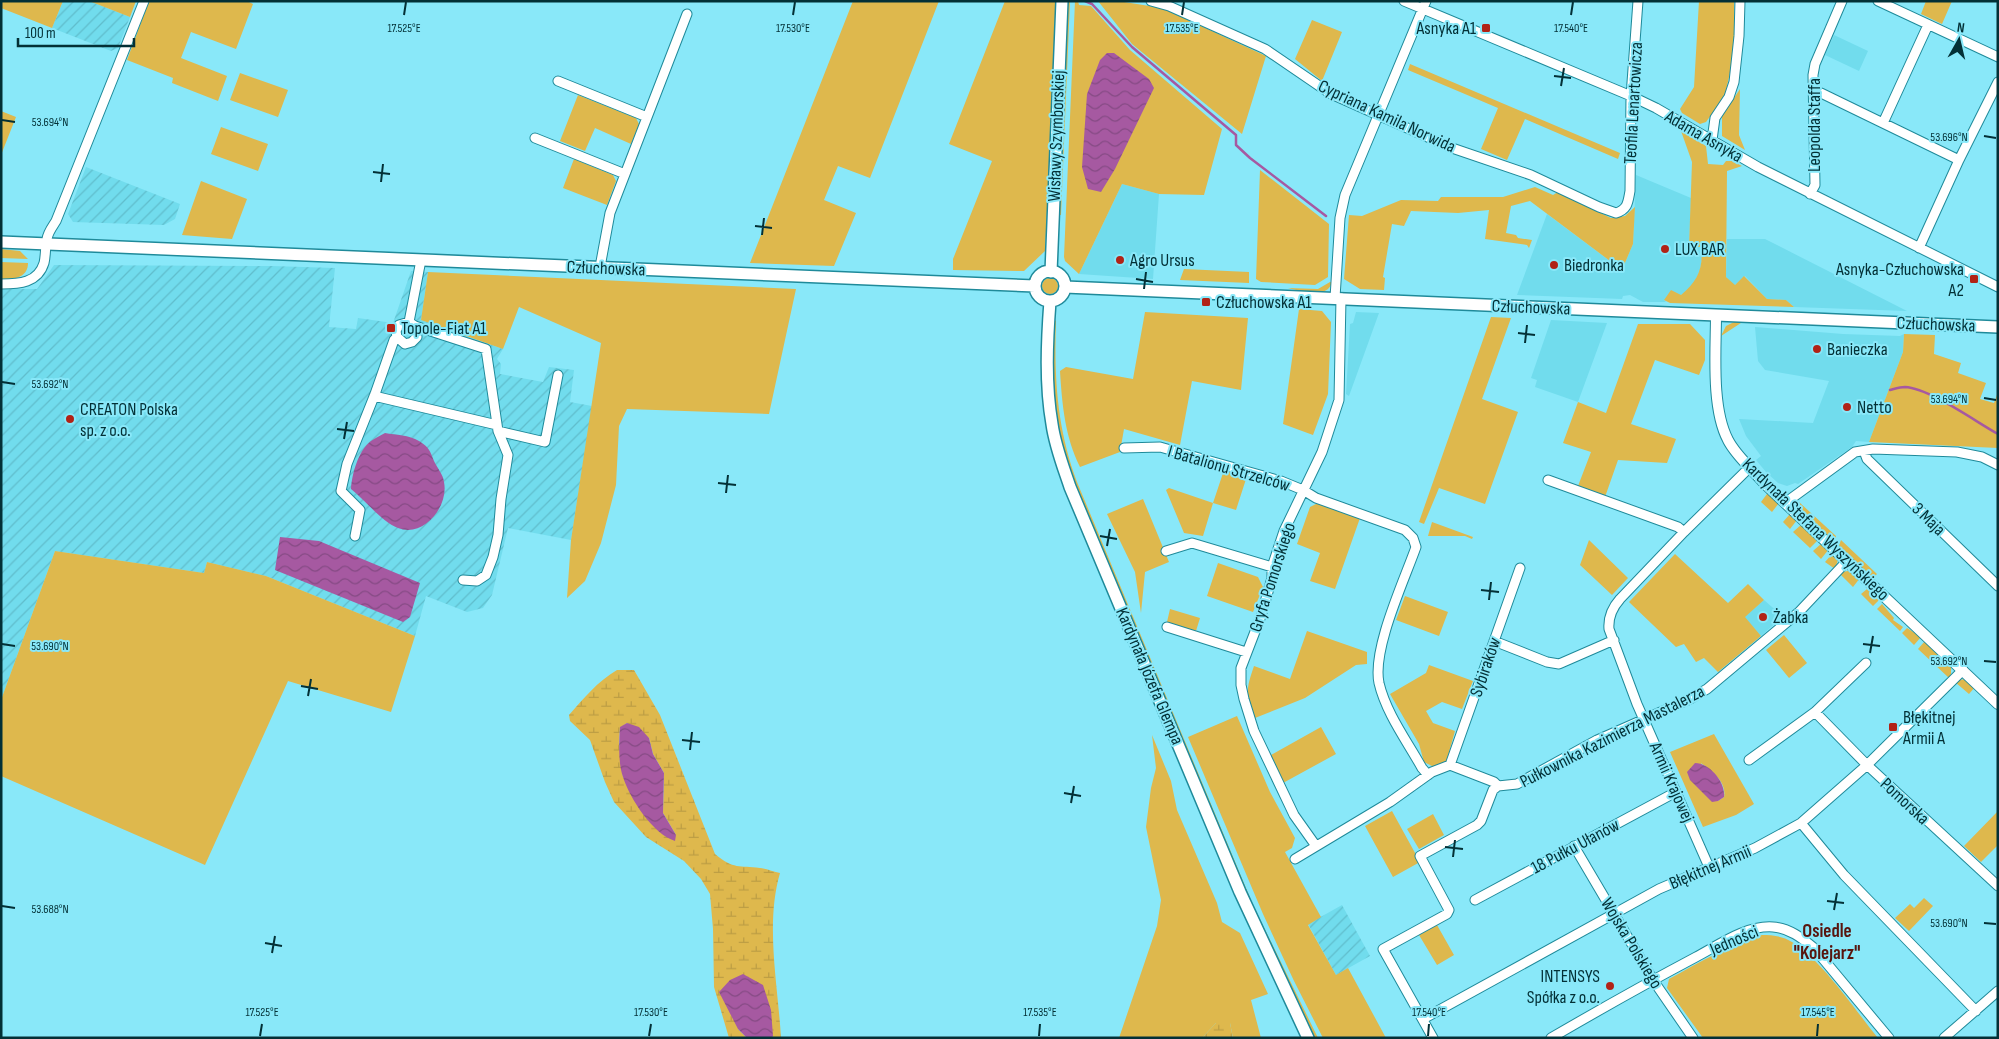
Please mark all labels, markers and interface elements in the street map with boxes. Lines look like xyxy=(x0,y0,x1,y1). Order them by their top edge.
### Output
scale bar xyxy=(18,15,134,47)
north arrow xyxy=(1934,15,1984,65)
place label: Asnyka A1 xyxy=(1416,18,1477,39)
text: N xyxy=(1956,19,1966,37)
text: 17.525°E xyxy=(387,21,421,36)
text: 17.530°E xyxy=(776,21,810,36)
text: 17.535°E xyxy=(1165,21,1199,36)
text: 17.540°E xyxy=(1554,21,1588,36)
marker: Asnyka A1 xyxy=(1480,22,1492,34)
text: 100 m xyxy=(25,24,56,43)
street label: Teofila Lenartowicza xyxy=(1620,41,1647,165)
street label: Wisławy Szymborskiej xyxy=(1044,70,1069,202)
street label: Cypriana Kamila Norwida xyxy=(1315,75,1459,157)
street label: Leopolda Staffa xyxy=(1804,78,1825,172)
street label: Adama Asnyka xyxy=(1660,105,1746,167)
text: 53.694°N xyxy=(32,115,68,130)
text: 53.696°N xyxy=(1930,130,1968,145)
place label: LUX BAR xyxy=(1675,239,1725,260)
marker: LUX BAR xyxy=(1659,243,1671,255)
place label: Agro Ursus xyxy=(1129,250,1195,271)
marker: Agro Ursus xyxy=(1114,254,1126,266)
place label: Biedronka xyxy=(1564,255,1624,276)
street label: Człuchowska xyxy=(566,257,646,280)
marker: Biedronka xyxy=(1548,259,1560,271)
place label: Asnyka-Człuchowska A2 xyxy=(1835,259,1964,301)
marker: Asnyka-Człuchowska A2 xyxy=(1968,273,1980,285)
place label: Człuchowska A1 xyxy=(1216,292,1312,313)
marker: Człuchowska A1 xyxy=(1200,296,1212,308)
street label: Człuchowska xyxy=(1491,296,1571,319)
street label: Człuchowska xyxy=(1896,313,1976,336)
place label: Topole-Fiat A1 xyxy=(401,318,487,339)
marker: Topole-Fiat A1 xyxy=(385,322,397,334)
place label: Banieczka xyxy=(1827,339,1888,360)
marker: Banieczka xyxy=(1811,343,1823,355)
text: 53.692°N xyxy=(32,377,68,392)
text: 53.694°N xyxy=(1931,392,1967,407)
place label: Netto xyxy=(1857,397,1892,418)
place label: CREATON Polska sp. z o.o. xyxy=(80,399,178,441)
marker: Netto xyxy=(1841,401,1853,413)
marker: CREATON Polska sp. z o.o. xyxy=(64,413,76,425)
street label: I Batalionu Strzelców xyxy=(1165,441,1292,496)
street label: Kardynała Stefana Wyszyńskiego xyxy=(1738,454,1894,605)
street label: 3 Maja xyxy=(1908,499,1950,540)
street label: Gryfa Pomorskiego xyxy=(1245,520,1300,634)
street label: Kardynała Józefa Glempa xyxy=(1111,604,1188,748)
place label: Żabka xyxy=(1773,607,1809,628)
marker: Żabka xyxy=(1757,611,1769,623)
street label: Sybiraków xyxy=(1466,635,1505,700)
text: 53.690°N xyxy=(31,639,69,654)
text: 53.692°N xyxy=(1931,654,1967,669)
street label: Pułkownika Kazimierza Mastalerza xyxy=(1516,681,1708,792)
place label: Błękitnej Armii A xyxy=(1902,707,1956,749)
marker: Błękitnej Armii A xyxy=(1887,721,1899,733)
street label: Armii Krajowej xyxy=(1644,738,1698,825)
street label: Pomorska xyxy=(1876,773,1934,829)
street label: 18 Pułku Ułanów xyxy=(1527,814,1623,879)
street label: Błękitnej Armii xyxy=(1666,841,1754,894)
street label: Wojska Polskiego xyxy=(1596,894,1667,992)
text: 53.688°N xyxy=(31,902,69,917)
text: 53.690°N xyxy=(1930,916,1968,931)
district label: Osiedle "Kolejarz" xyxy=(1793,920,1861,965)
street label: Jedności xyxy=(1706,921,1762,960)
place label: INTENSYS Spółka z o.o. xyxy=(1527,966,1600,1008)
marker: INTENSYS Spółka z o.o. xyxy=(1604,980,1616,992)
text: 17.525°E xyxy=(245,1005,279,1020)
text: 17.530°E xyxy=(634,1005,668,1020)
text: 17.535°E xyxy=(1023,1005,1057,1020)
text: 17.540°E xyxy=(1412,1005,1446,1020)
text: 17.545°E xyxy=(1801,1005,1835,1020)

